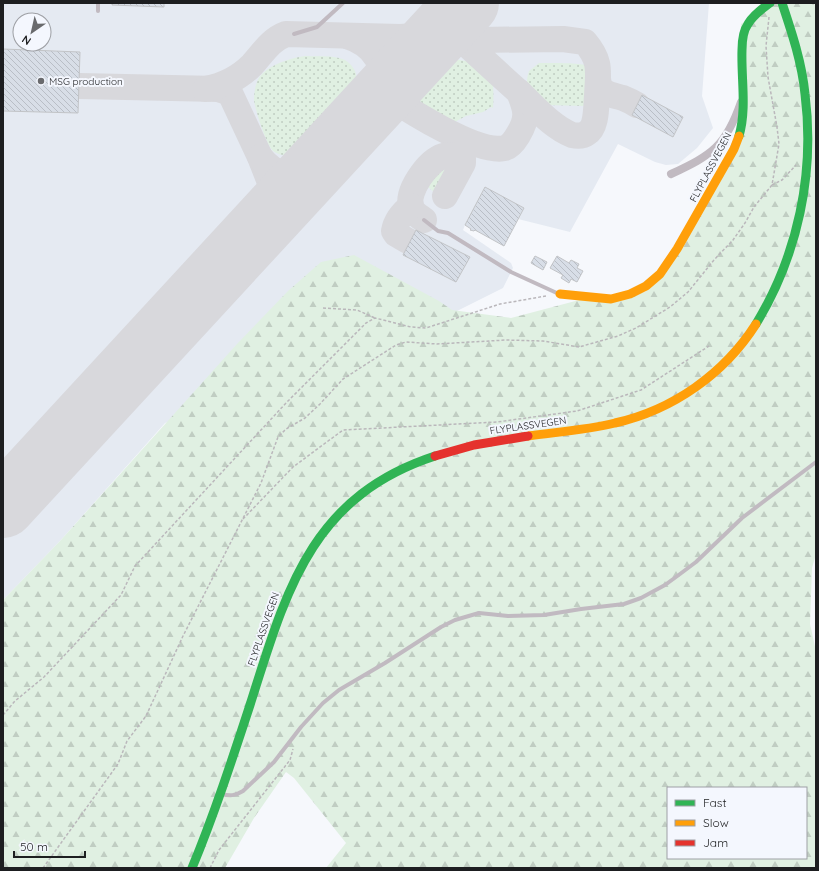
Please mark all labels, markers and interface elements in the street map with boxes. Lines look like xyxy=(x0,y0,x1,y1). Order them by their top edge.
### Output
north arrow xyxy=(12,12,52,52)
text: N xyxy=(19,32,34,48)
place label: MSG production xyxy=(49,75,123,88)
marker: MSG production xyxy=(36,76,46,86)
street label: FLYPLASSVEGEN xyxy=(687,130,734,204)
street label: FLYPLASSVEGEN xyxy=(489,414,567,437)
street label: FLYPLASSVEGEN xyxy=(245,591,282,668)
legend xyxy=(667,787,807,859)
text: Fast xyxy=(703,795,727,810)
text: Slow xyxy=(703,815,729,830)
scale bar xyxy=(14,833,85,859)
text: Jam xyxy=(703,835,728,850)
text: 50 m xyxy=(20,839,48,854)

